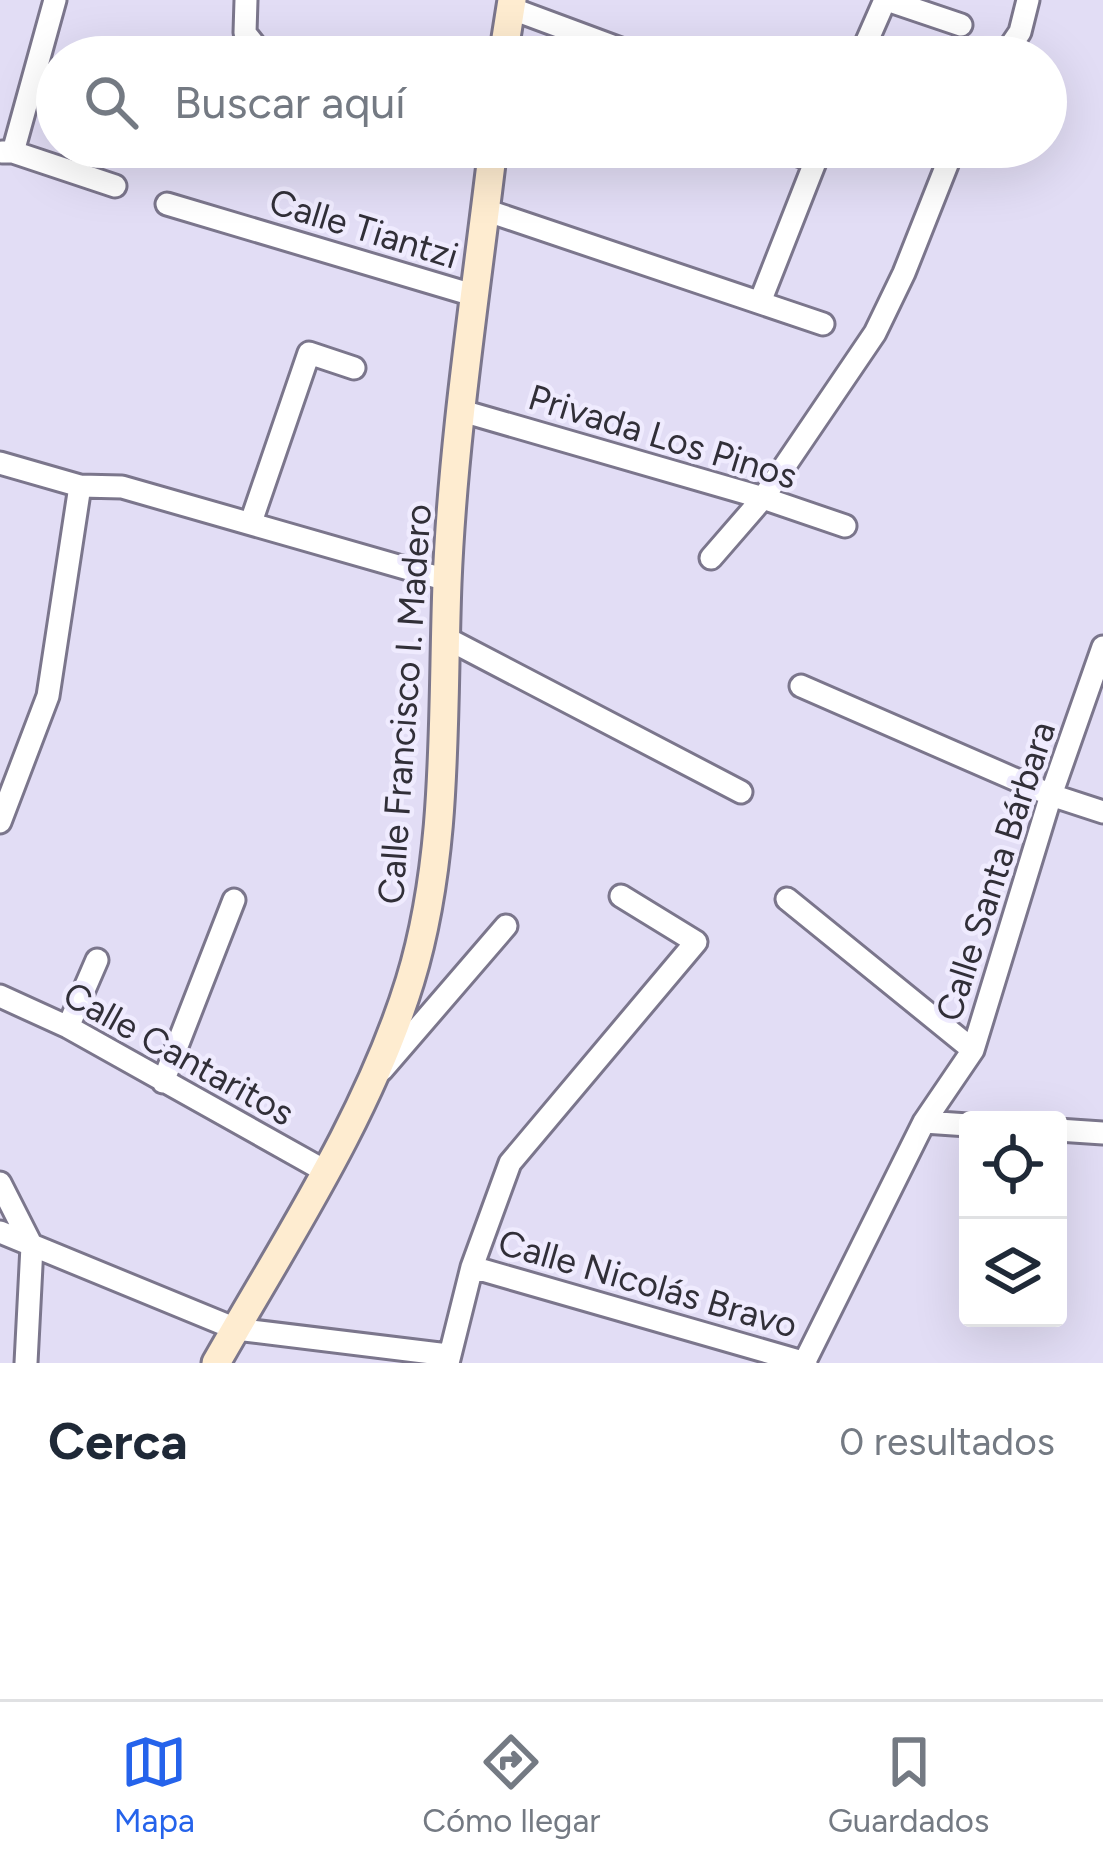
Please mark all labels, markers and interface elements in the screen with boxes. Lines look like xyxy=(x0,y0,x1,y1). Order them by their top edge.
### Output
search box xyxy=(36,36,1067,168)
icon: search xyxy=(78,69,144,135)
text: Buscar aquí xyxy=(174,75,406,129)
street label: Calle Tiantzi xyxy=(264,179,463,278)
street label: Privada Los Pinos xyxy=(523,375,802,498)
street label: Calle Francisco I. Madero xyxy=(369,502,440,906)
street label: Calle Santa Bárbara xyxy=(927,716,1064,1026)
street label: Calle Cantaritos xyxy=(56,972,301,1134)
map controls xyxy=(959,1111,1067,1327)
button: locate xyxy=(959,1111,1067,1219)
button: layers xyxy=(959,1219,1067,1327)
street label: Calle Nicolás Bravo xyxy=(494,1220,802,1347)
text: Cerca xyxy=(48,1411,188,1472)
text: 0 resultados xyxy=(839,1418,1055,1465)
tab: Mapa xyxy=(114,1729,195,1840)
tab: Cómo llegar xyxy=(422,1729,600,1840)
tab: Guardados xyxy=(828,1729,989,1840)

